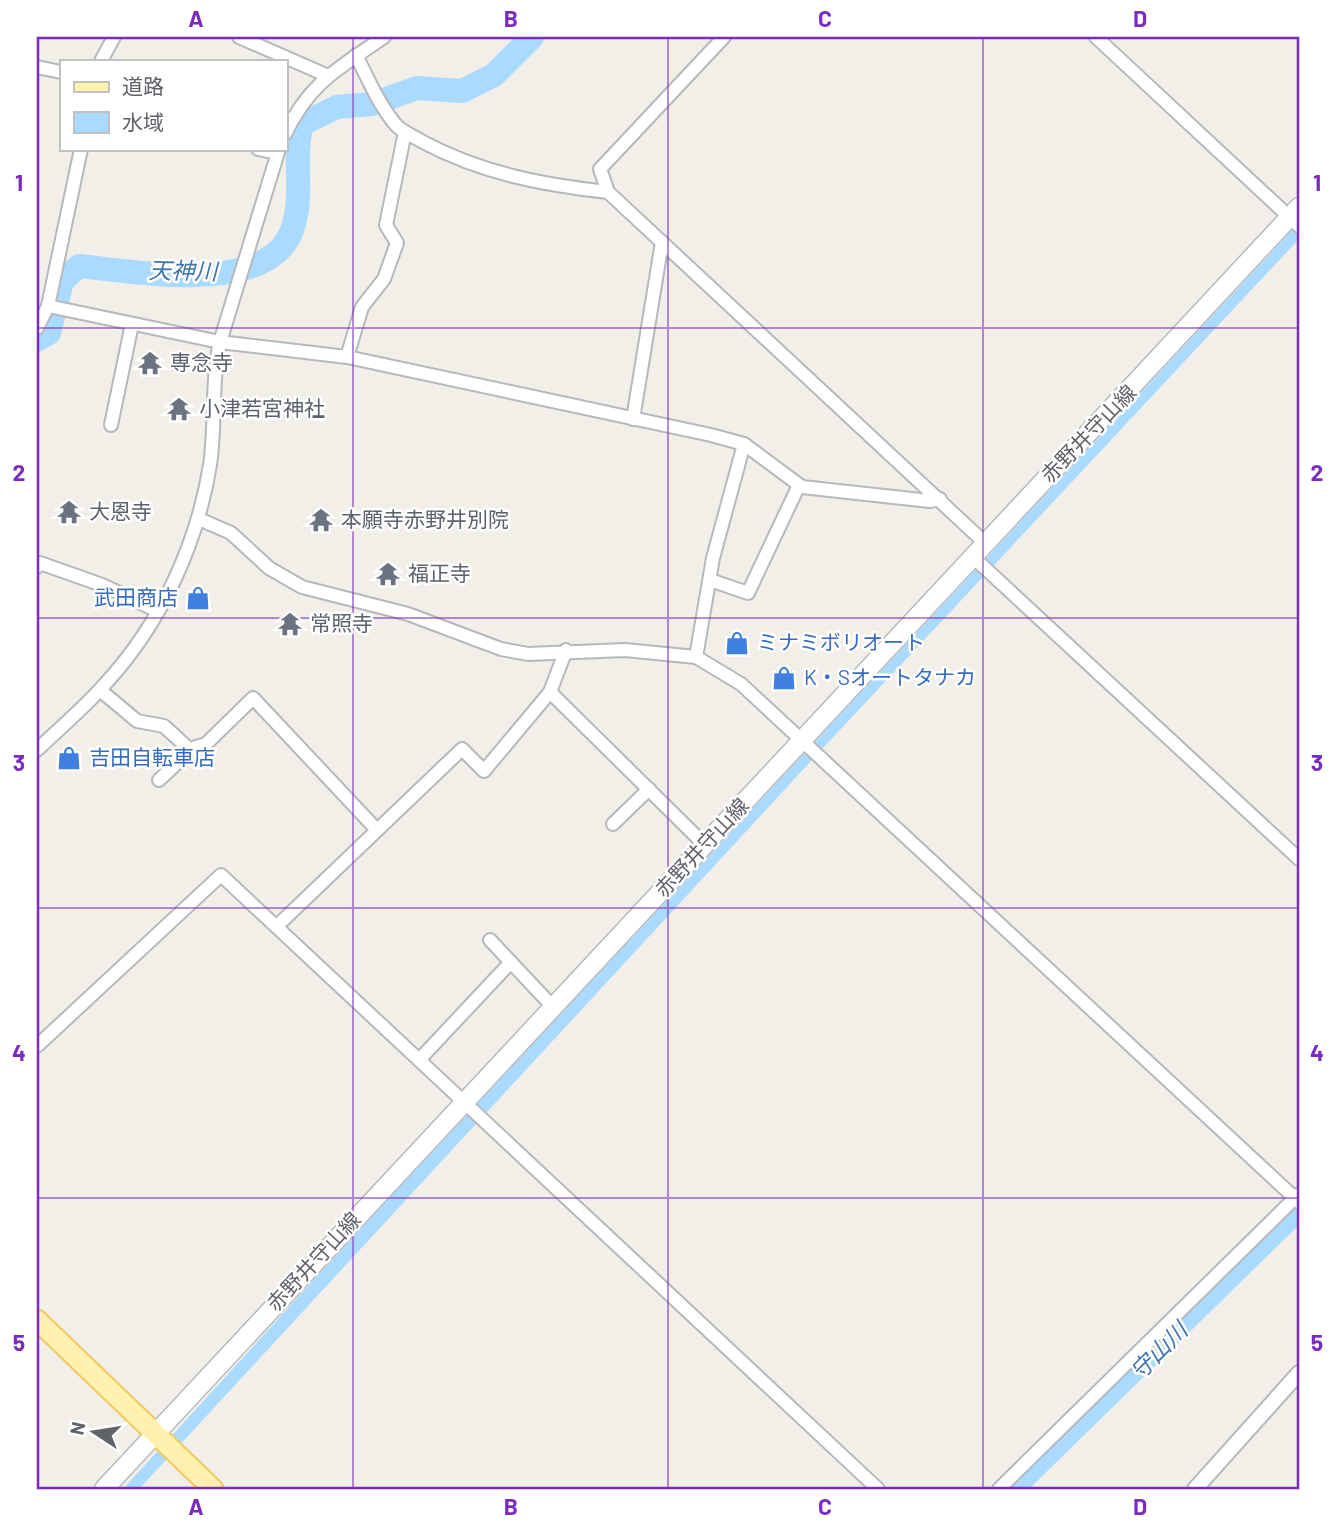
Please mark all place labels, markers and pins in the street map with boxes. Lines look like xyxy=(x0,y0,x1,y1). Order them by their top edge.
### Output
temple icon: 専念寺 xyxy=(136,349,164,377)
place label: 専念寺 xyxy=(170,349,233,374)
temple icon: 小津若宮神社 xyxy=(165,395,193,423)
place label: 小津若宮神社 xyxy=(199,395,325,420)
temple icon: 大恩寺 xyxy=(55,498,83,526)
place label: 大恩寺 xyxy=(89,498,152,523)
temple icon: 本願寺赤野井別院 xyxy=(307,506,335,534)
place label: 本願寺赤野井別院 xyxy=(341,506,509,531)
temple icon: 福正寺 xyxy=(374,560,402,588)
place label: 福正寺 xyxy=(408,560,471,585)
place label: 武田商店 xyxy=(94,584,178,609)
shop icon: 武田商店 xyxy=(184,584,212,612)
temple icon: 常照寺 xyxy=(276,610,304,638)
place label: 常照寺 xyxy=(310,610,373,635)
shop icon: ミナミボリオート xyxy=(723,629,751,657)
place label: ミナミボリオート xyxy=(757,629,925,654)
shop icon: K・Sオートタナカ xyxy=(770,664,798,692)
place label: K・Sオートタナカ xyxy=(804,664,976,689)
shop icon: 吉田自転車店 xyxy=(55,744,83,772)
place label: 吉田自転車店 xyxy=(89,744,215,769)

